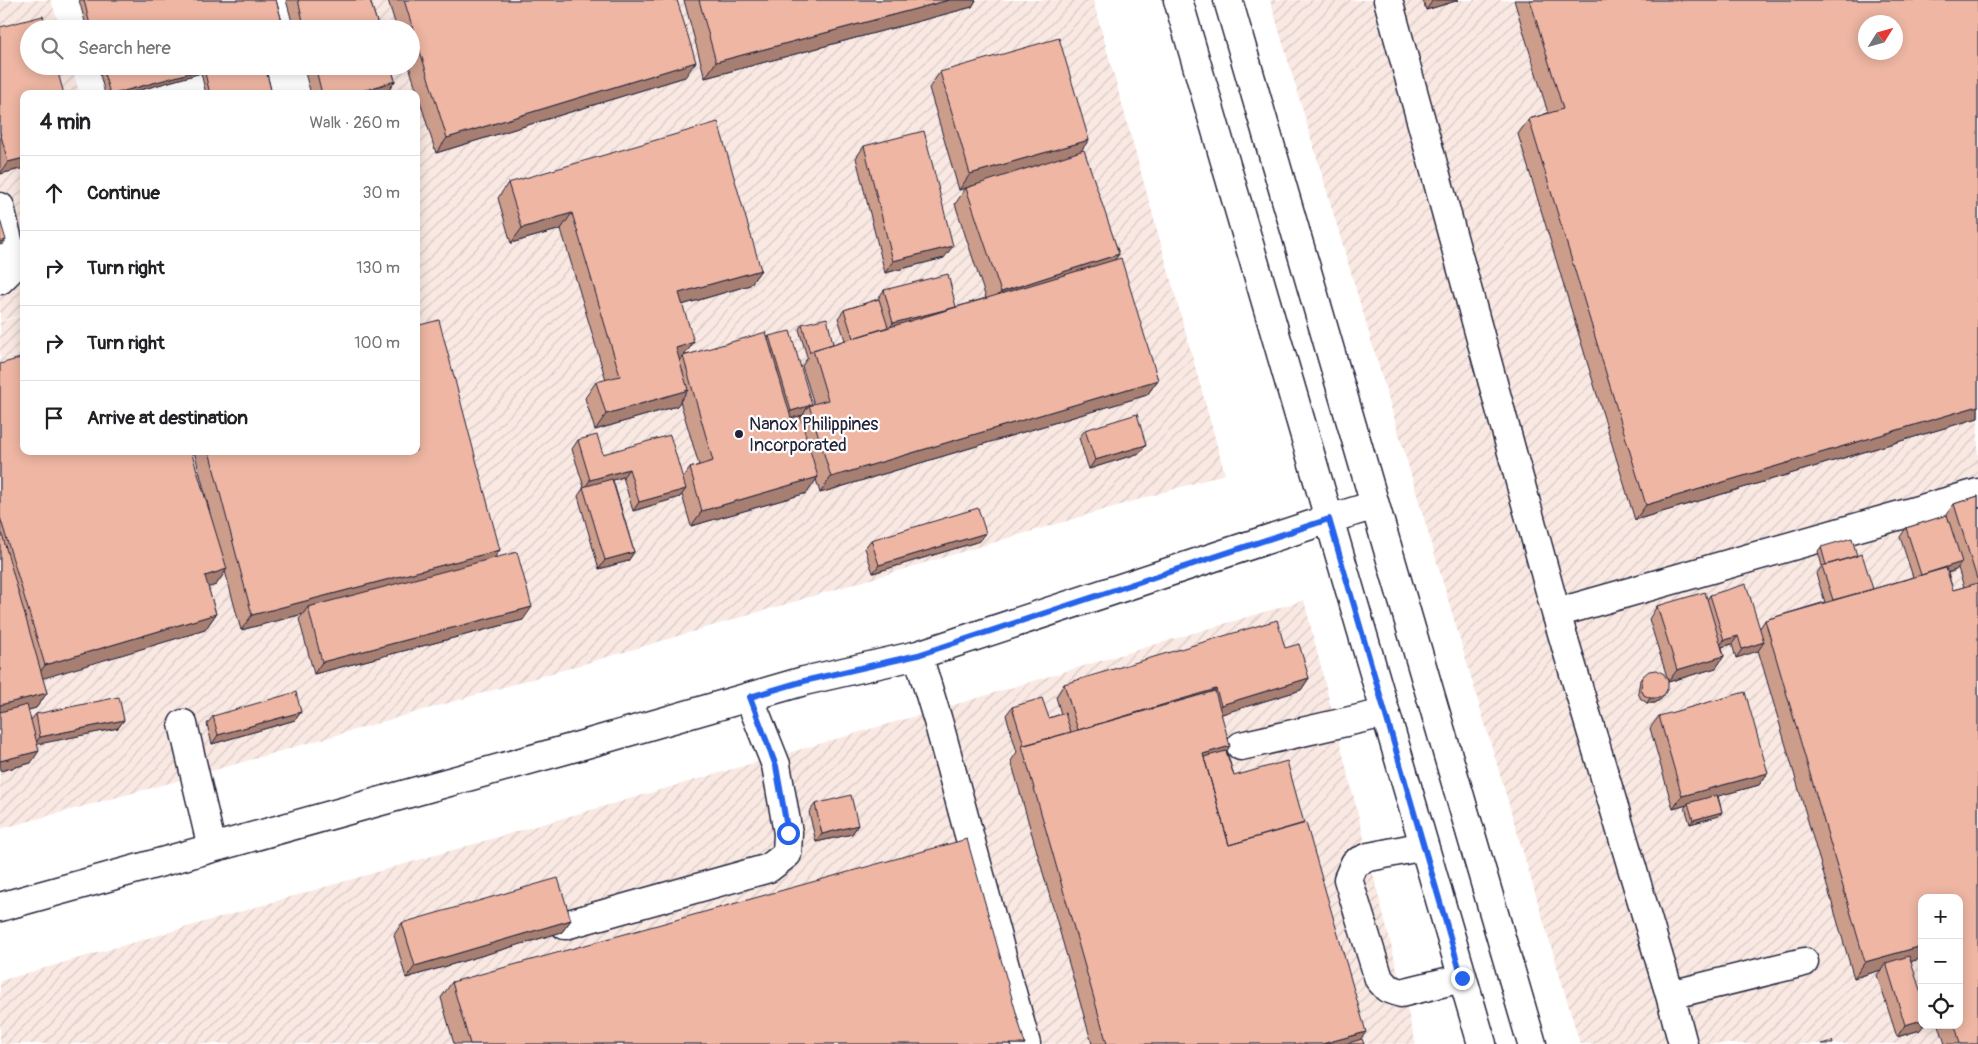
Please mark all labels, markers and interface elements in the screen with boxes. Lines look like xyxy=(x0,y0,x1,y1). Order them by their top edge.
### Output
north arrow xyxy=(1858,15,1903,60)
search box xyxy=(20,20,420,75)
icon: search xyxy=(38,34,66,62)
text: Search here xyxy=(78,36,171,60)
text: 4 min xyxy=(40,109,91,136)
text: Walk · 260 m xyxy=(309,113,400,133)
icon: ahead xyxy=(40,179,68,207)
text: Continue xyxy=(87,181,160,205)
text: 30 m xyxy=(362,183,400,203)
icon: right xyxy=(40,254,68,282)
text: Turn right xyxy=(87,256,165,280)
text: 130 m xyxy=(356,258,400,278)
icon: right xyxy=(40,329,68,357)
text: Turn right xyxy=(87,331,165,355)
text: 100 m xyxy=(354,333,400,353)
icon: arrive xyxy=(40,404,68,432)
text: Arrive at destination xyxy=(87,406,248,430)
place label: Nanox Philippines Incorporated xyxy=(749,413,878,457)
marker: Nanox Philippines Incorporated xyxy=(733,428,745,440)
route start xyxy=(777,822,800,845)
map controls xyxy=(1918,894,1963,1029)
button: + xyxy=(1918,894,1963,939)
button: − xyxy=(1918,939,1963,984)
route end xyxy=(1451,967,1474,990)
button: locate xyxy=(1918,984,1963,1029)

